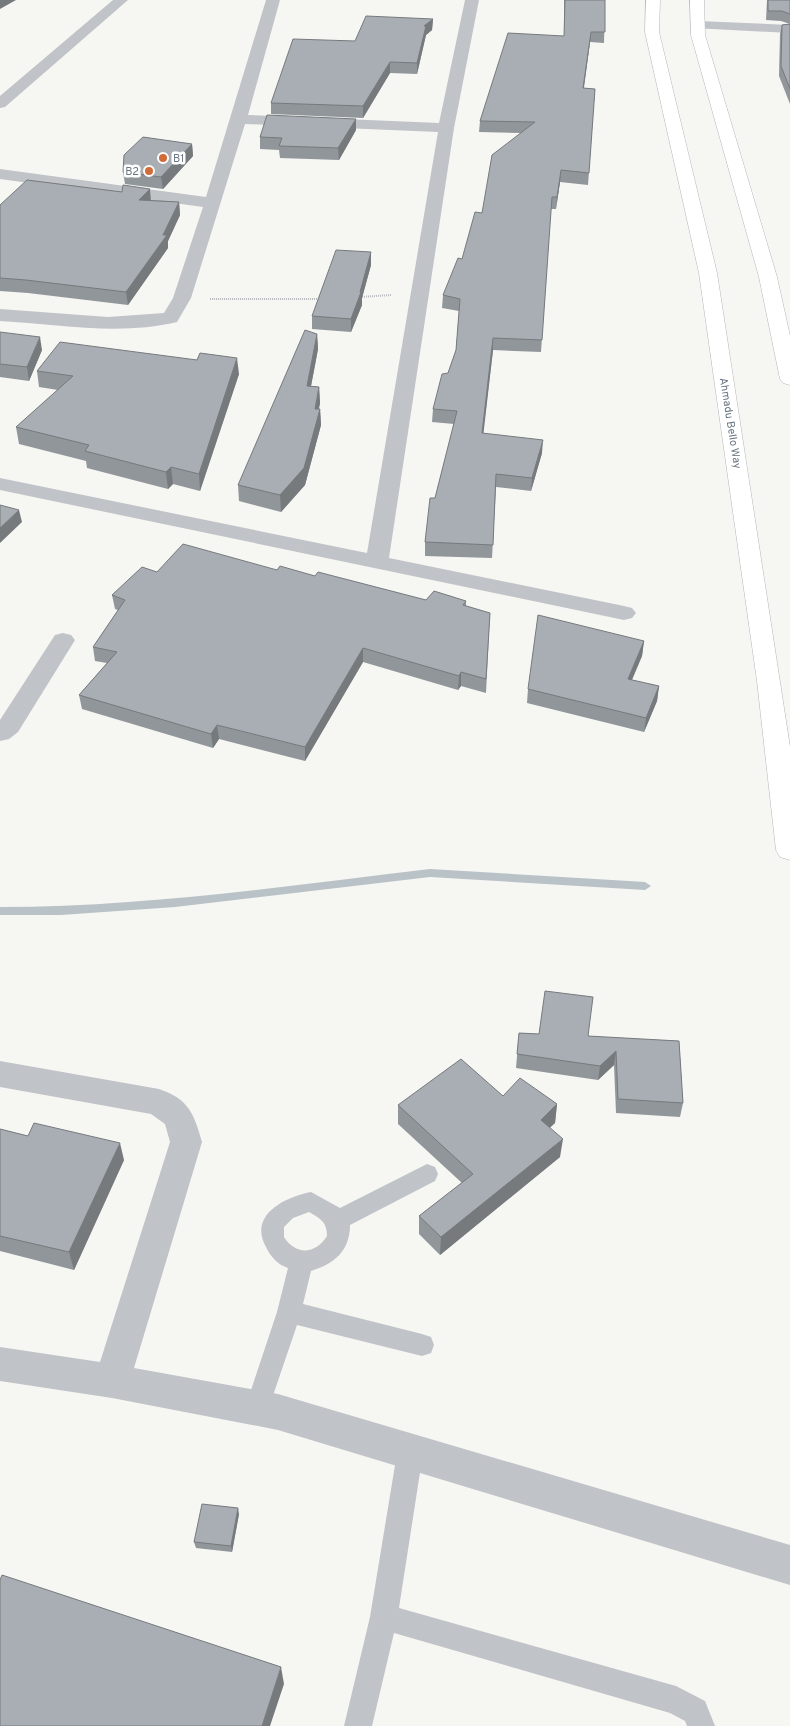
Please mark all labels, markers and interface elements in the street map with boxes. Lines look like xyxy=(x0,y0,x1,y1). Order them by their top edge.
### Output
marker: B1 xyxy=(157,152,169,164)
place label: B1 xyxy=(173,152,184,166)
place label: B2 xyxy=(125,165,139,179)
marker: B2 xyxy=(143,165,155,177)
street label: Ahmadu Bello Way xyxy=(716,377,744,470)

